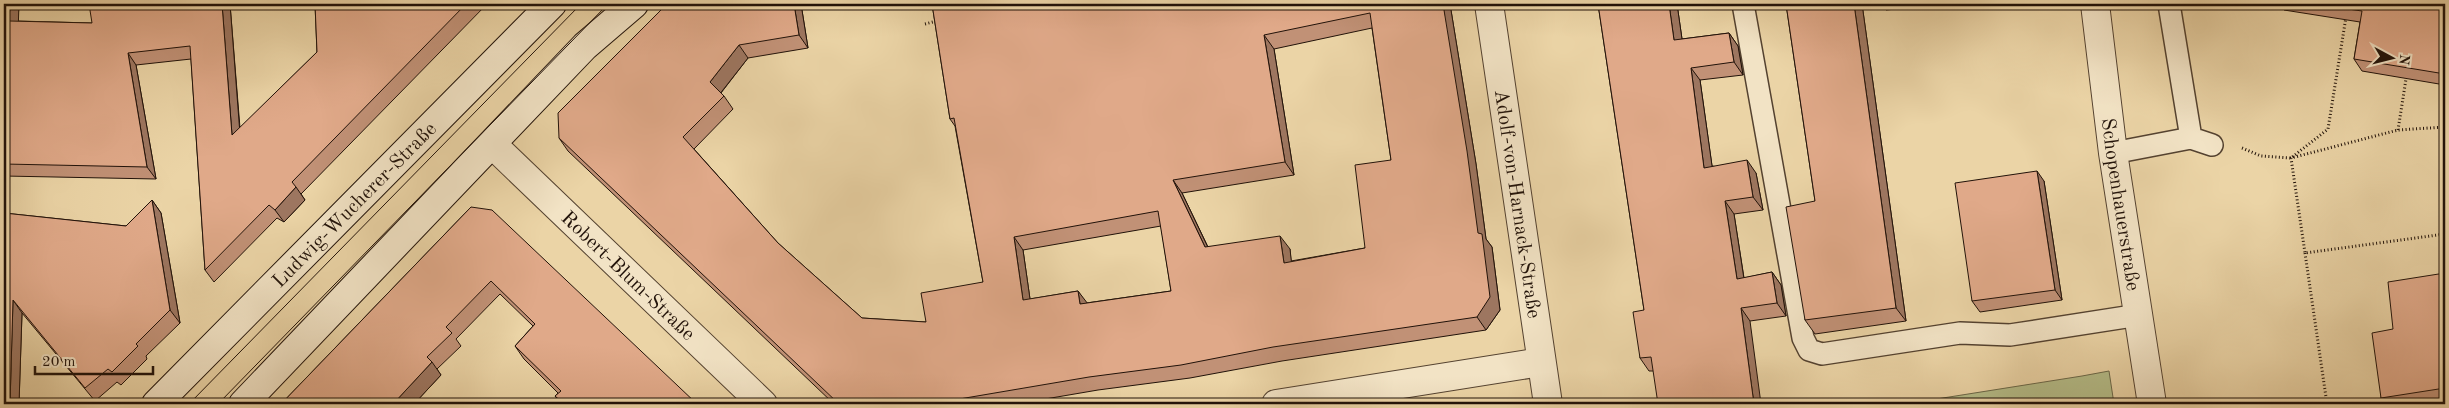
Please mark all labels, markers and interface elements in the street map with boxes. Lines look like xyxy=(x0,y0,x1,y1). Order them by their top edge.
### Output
north arrow xyxy=(2366,32,2416,82)
text: N xyxy=(2396,53,2412,66)
street label: Adolf-von-Harnack-Straße xyxy=(1490,88,1543,320)
street label: Schopenhauerstraße xyxy=(2097,117,2142,292)
street label: Ludwig-Wucherer-Straße xyxy=(269,119,441,292)
street label: Robert-Blum-Straße xyxy=(557,208,698,345)
scale bar xyxy=(35,343,152,375)
text: 20 m xyxy=(42,355,76,370)

